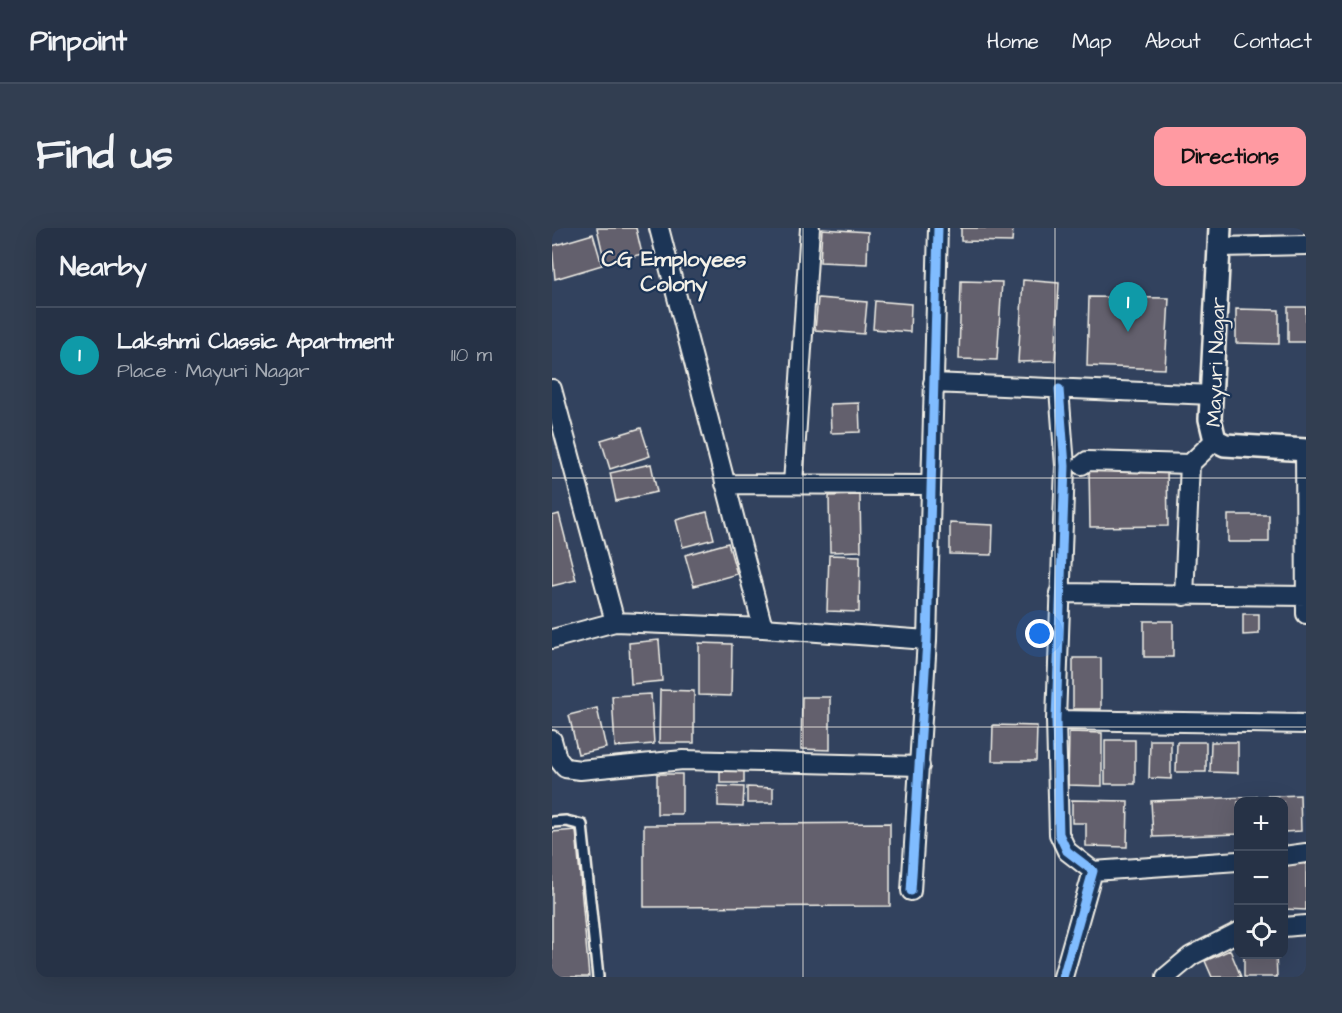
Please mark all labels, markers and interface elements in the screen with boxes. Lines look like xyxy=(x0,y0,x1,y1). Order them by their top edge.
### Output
text: Pinpoint xyxy=(30,22,127,61)
text: Home xyxy=(987,27,1039,56)
text: Map xyxy=(1072,27,1112,56)
text: About xyxy=(1145,27,1201,56)
text: Contact xyxy=(1234,27,1312,56)
text: Find us xyxy=(36,127,173,185)
button: Directions xyxy=(1154,127,1306,186)
district label: CG Employees Colony xyxy=(602,244,746,302)
text: Nearby xyxy=(60,249,147,285)
pin: 1 xyxy=(1108,282,1148,332)
street label: Mayuri Nagar xyxy=(1199,296,1235,428)
text: Lakshmi Classic Apartment xyxy=(117,326,394,357)
text: 1 xyxy=(78,341,81,369)
text: 110 m xyxy=(451,341,492,369)
text: Place · Mayuri Nagar xyxy=(117,357,310,385)
your location xyxy=(1025,619,1054,648)
map controls xyxy=(1234,797,1288,959)
button: + xyxy=(1234,797,1288,851)
button: − xyxy=(1234,851,1288,905)
button: locate xyxy=(1234,905,1288,959)

